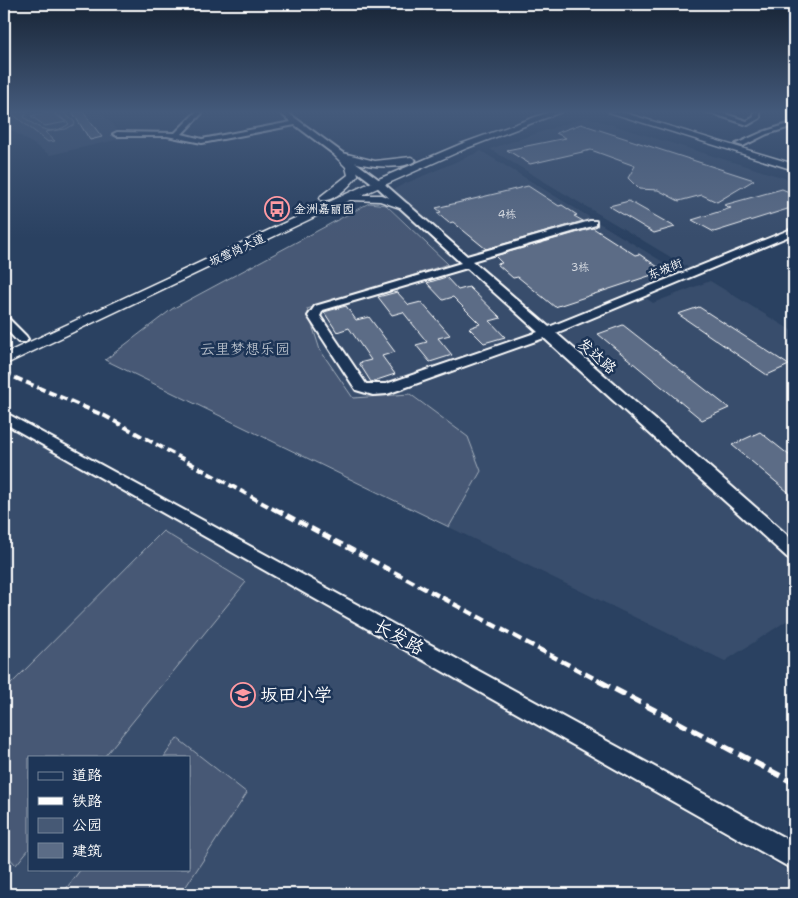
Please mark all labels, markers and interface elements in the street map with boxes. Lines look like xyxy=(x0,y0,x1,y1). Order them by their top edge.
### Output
bus stop icon: 金洲嘉丽园 xyxy=(264,196,290,222)
place label: 金洲嘉丽园 xyxy=(294,201,354,217)
house number: 4栋 xyxy=(498,207,516,222)
street label: 坂雪岗大道 xyxy=(206,230,268,270)
street label: 东坡街 xyxy=(645,255,685,283)
house number: 3栋 xyxy=(571,260,589,275)
street label: 发达路 xyxy=(573,334,621,378)
park label: 云里梦想乐园 xyxy=(200,339,290,359)
street label: 长发路 xyxy=(370,613,428,661)
school or university icon: 坂田小学 xyxy=(230,682,256,708)
place label: 坂田小学 xyxy=(260,683,332,707)
legend xyxy=(28,756,190,870)
text: 道路 xyxy=(72,765,102,785)
text: 铁路 xyxy=(72,791,102,811)
text: 公园 xyxy=(72,815,102,835)
text: 建筑 xyxy=(72,841,102,861)

